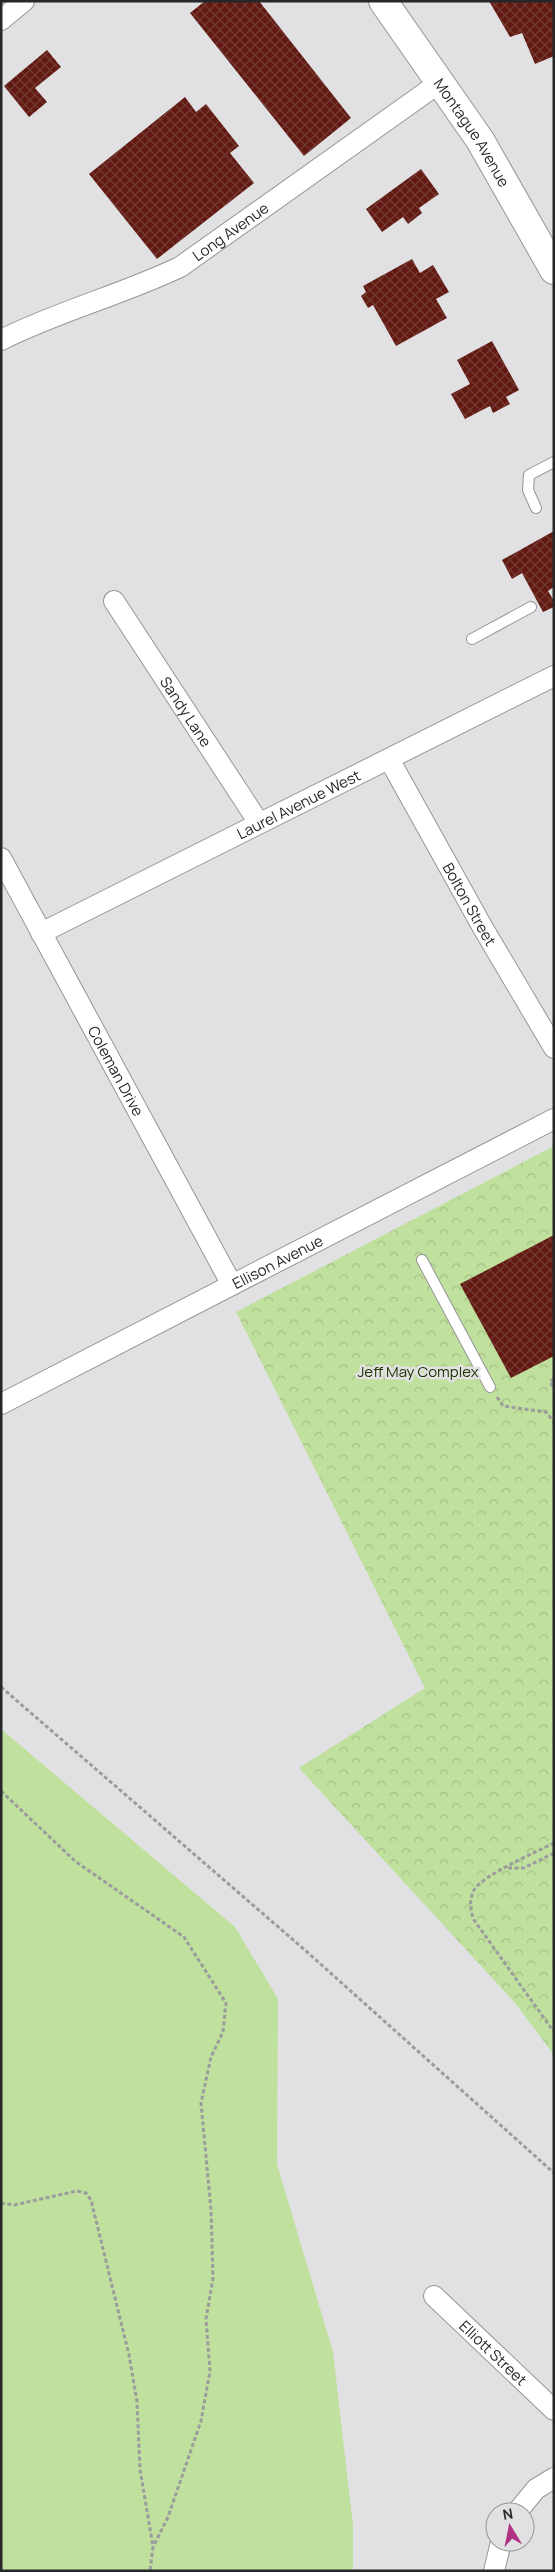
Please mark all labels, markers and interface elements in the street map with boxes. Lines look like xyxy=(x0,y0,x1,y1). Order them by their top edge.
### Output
street label: Montague Avenue xyxy=(429,74,515,191)
street label: Long Avenue xyxy=(188,197,273,266)
street label: Sandy Lane xyxy=(156,672,217,751)
street label: Laurel Avenue West xyxy=(233,764,364,844)
street label: Bolton Street xyxy=(438,859,502,949)
street label: Coleman Drive xyxy=(83,1022,149,1120)
street label: Ellison Avenue xyxy=(229,1229,327,1294)
park label: Jeff May Complex xyxy=(357,1361,479,1382)
street label: Elliott Street xyxy=(455,2315,532,2390)
north arrow xyxy=(485,2502,535,2552)
text: N xyxy=(501,2503,514,2524)

